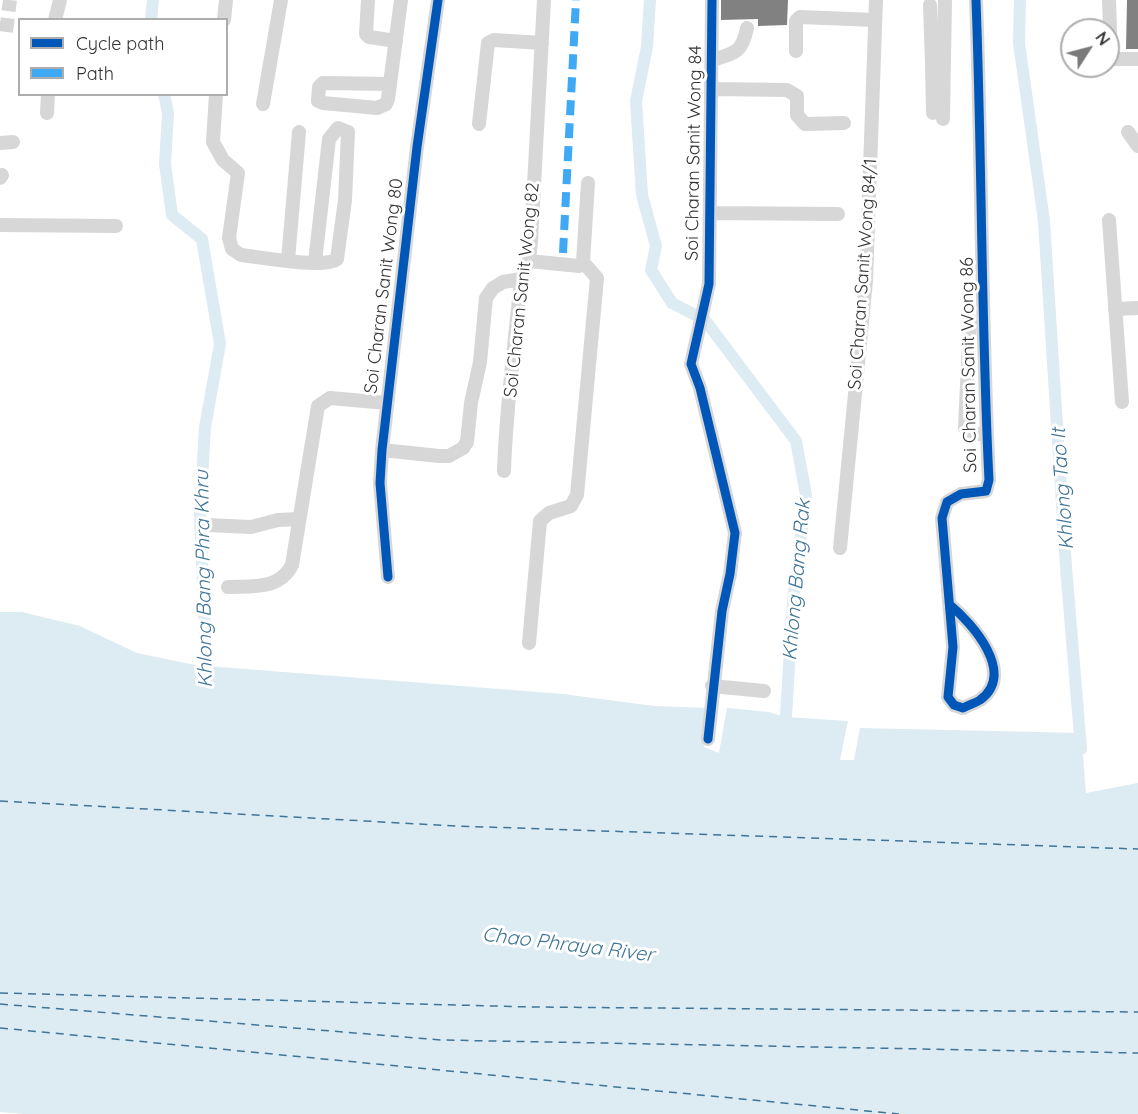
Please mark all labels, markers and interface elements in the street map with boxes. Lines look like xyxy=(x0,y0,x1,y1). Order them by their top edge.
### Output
legend xyxy=(18,18,228,96)
north arrow xyxy=(1060,18,1120,78)
text: N xyxy=(1091,28,1114,49)
text: Cycle path xyxy=(76,32,164,55)
street label: Soi Charan Sanit Wong 84 xyxy=(681,45,707,261)
text: Path xyxy=(76,62,114,85)
street label: Soi Charan Sanit Wong 84/1 xyxy=(844,158,882,390)
street label: Soi Charan Sanit Wong 80 xyxy=(360,177,408,395)
street label: Soi Charan Sanit Wong 82 xyxy=(500,181,544,399)
street label: Soi Charan Sanit Wong 86 xyxy=(956,257,982,473)
water label: Khlong Tao It xyxy=(1047,427,1079,551)
water label: Khlong Bang Phra Khru xyxy=(190,470,218,688)
water label: Khlong Bang Rak xyxy=(778,498,816,662)
water label: Chao Phraya River xyxy=(481,923,655,967)

